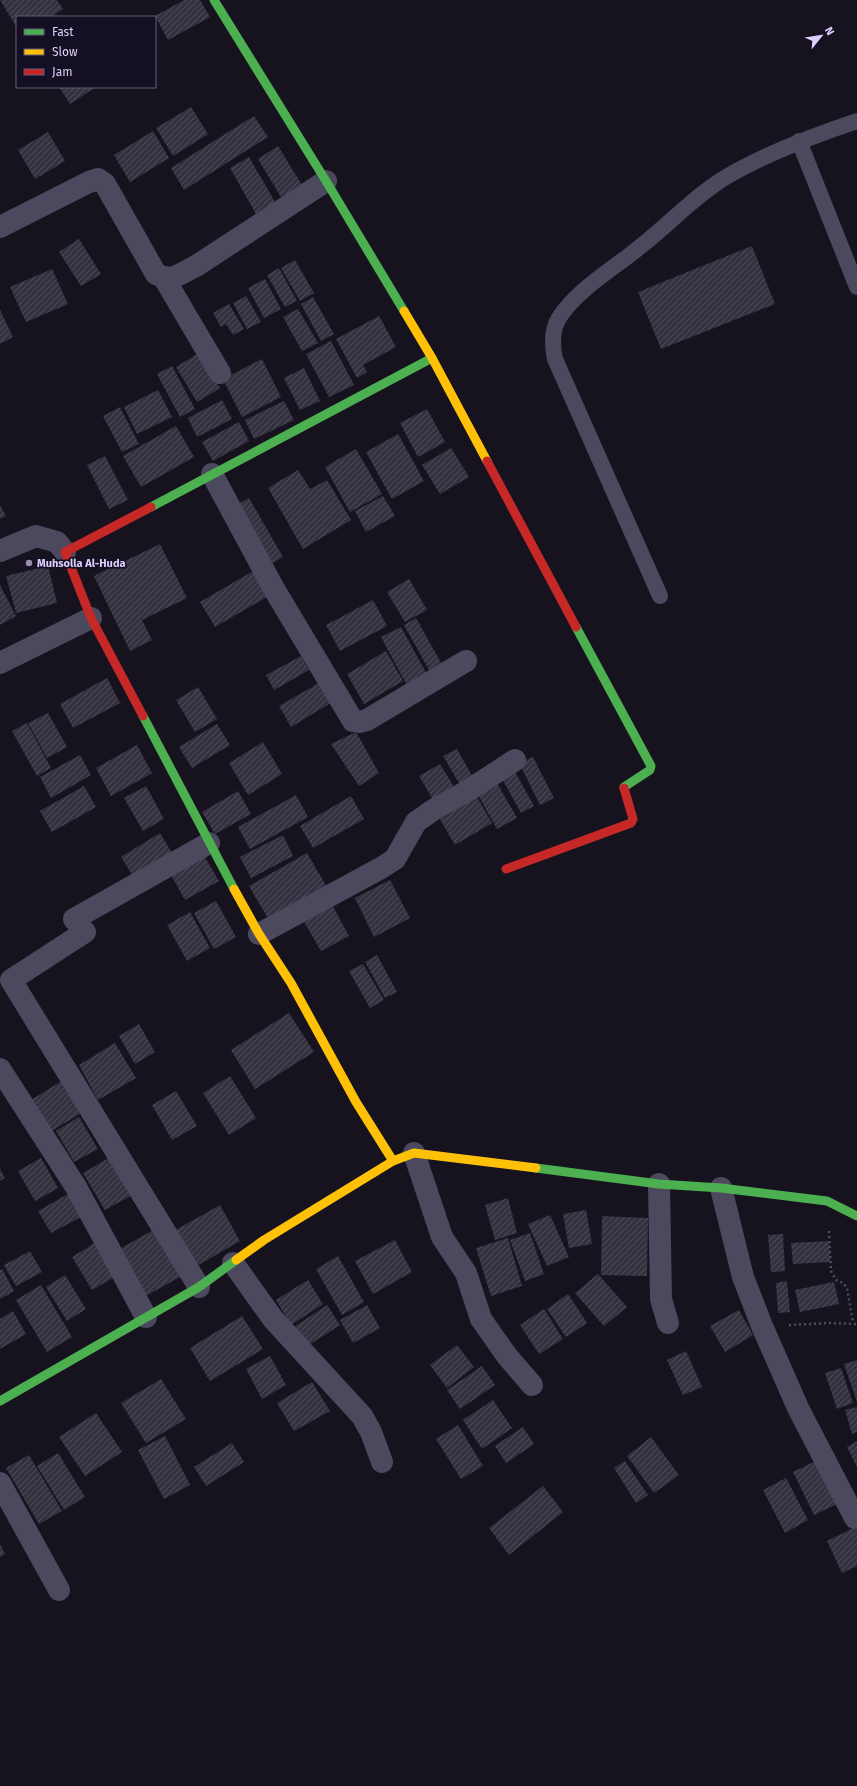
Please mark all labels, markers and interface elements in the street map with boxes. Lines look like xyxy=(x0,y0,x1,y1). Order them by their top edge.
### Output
legend xyxy=(16,16,156,88)
north arrow xyxy=(801,16,841,56)
text: Fast xyxy=(52,25,74,39)
text: N xyxy=(822,25,837,38)
text: Slow xyxy=(52,45,78,59)
text: Jam xyxy=(52,65,72,79)
place label: Muhsolla Al-Huda xyxy=(37,557,126,570)
marker: Muhsolla Al-Huda xyxy=(24,558,34,568)

